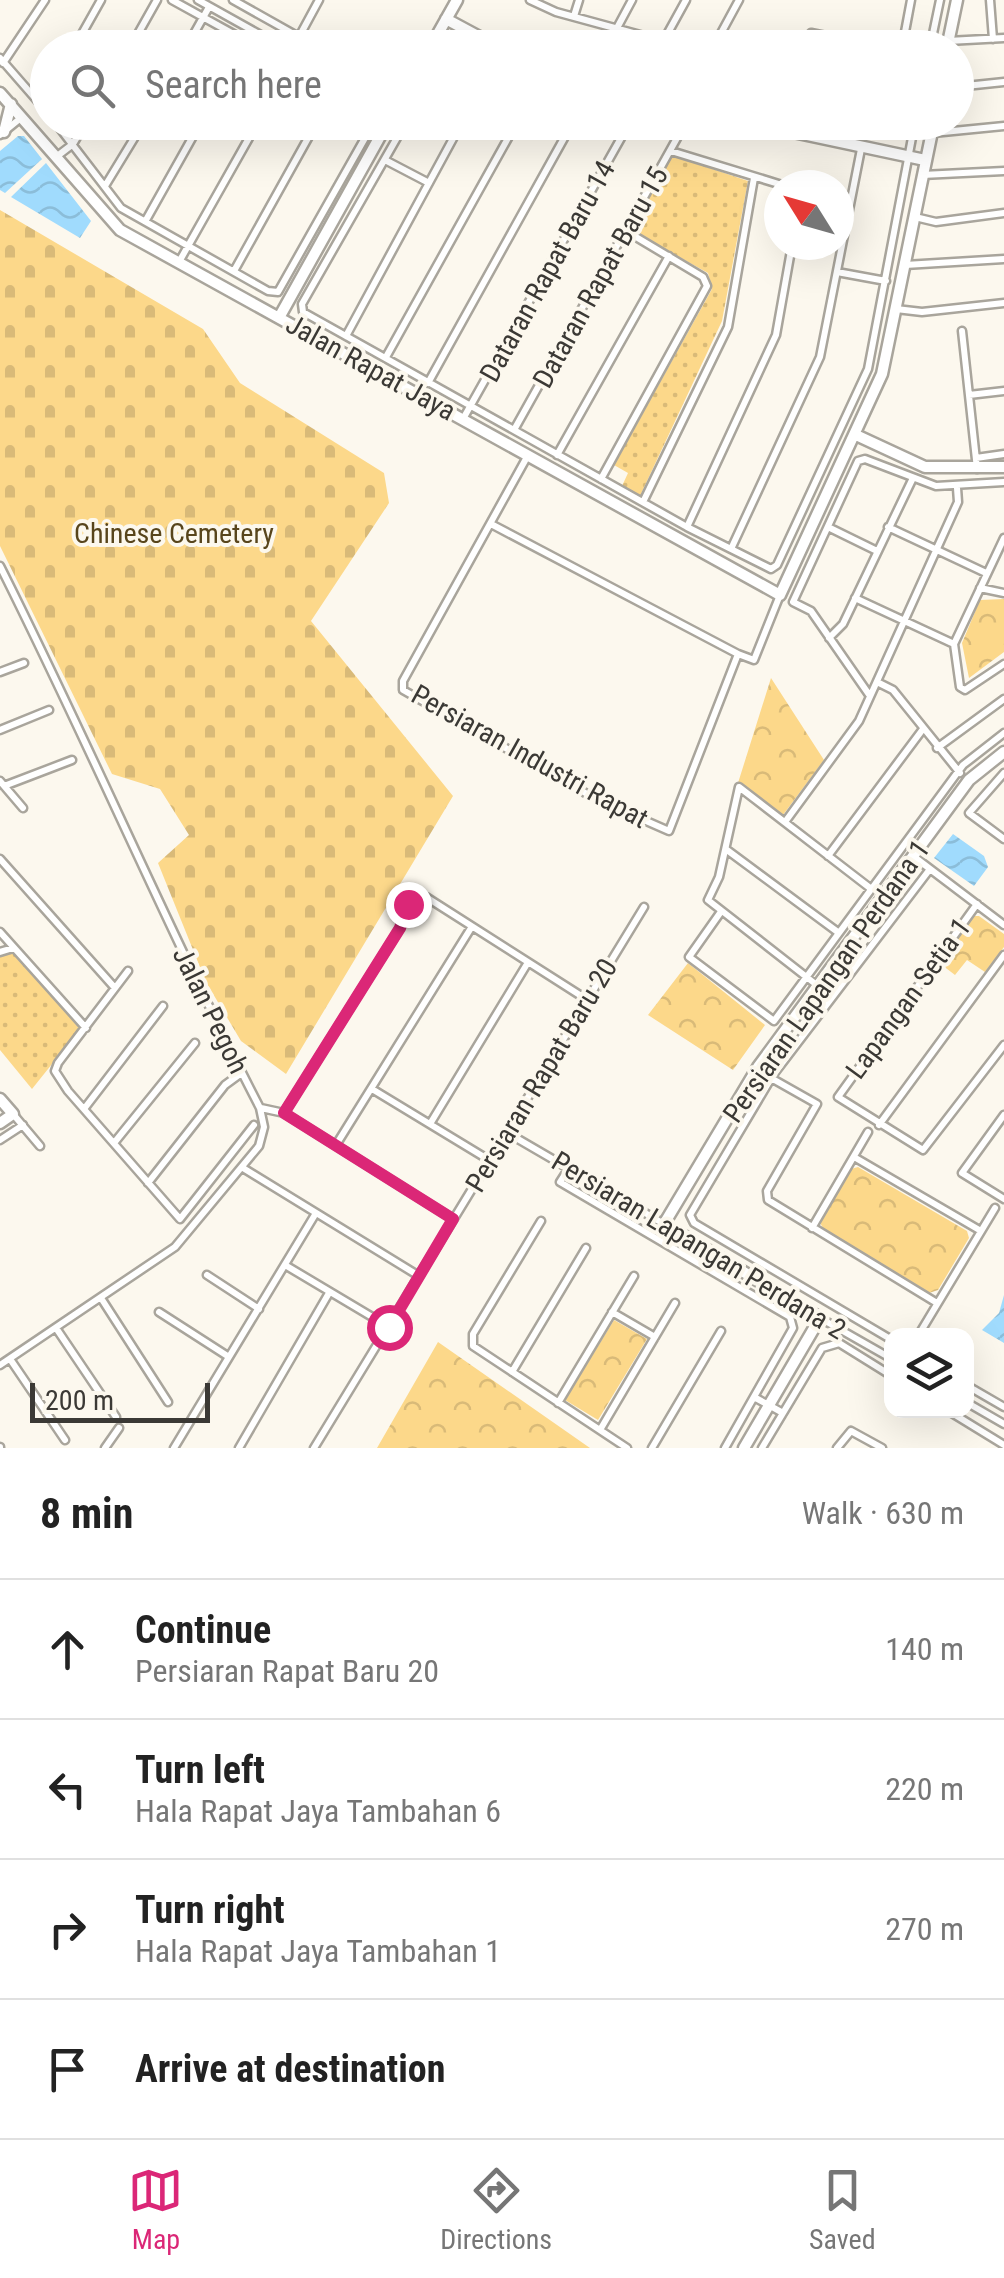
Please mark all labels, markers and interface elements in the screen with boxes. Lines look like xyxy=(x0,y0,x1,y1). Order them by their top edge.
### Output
search box xyxy=(30,30,974,140)
icon: search xyxy=(65,58,120,113)
text: Search here xyxy=(145,63,322,107)
street label: Dataran Rapat Baru 14 xyxy=(473,155,622,387)
street label: Dataran Rapat Baru 15 xyxy=(526,161,675,393)
north arrow xyxy=(764,170,854,260)
street label: Jalan Rapat Jaya xyxy=(280,307,461,428)
park label: Chinese Cemetery xyxy=(74,517,274,550)
street label: Persiaran Industri Rapat xyxy=(406,678,654,835)
street label: Persiaran Lapangan Perdana 1 xyxy=(716,834,937,1129)
route end xyxy=(386,882,432,928)
street label: Lapangan Setia 1 xyxy=(839,911,978,1085)
street label: Jalan Pegoh xyxy=(166,942,255,1079)
street label: Persiaran Rapat Baru 20 xyxy=(459,953,624,1198)
street label: Persiaran Lapangan Perdana 2 xyxy=(546,1145,852,1346)
route start xyxy=(367,1305,413,1351)
map controls xyxy=(884,1328,974,1418)
button: layers xyxy=(884,1328,974,1418)
scale bar xyxy=(30,1378,210,1422)
text: 200 m xyxy=(45,1384,114,1417)
text: 8 min xyxy=(40,1489,133,1538)
text: Walk · 630 m xyxy=(802,1494,964,1532)
text: Continue xyxy=(135,1608,271,1652)
icon: ahead xyxy=(40,1622,95,1677)
text: 140 m xyxy=(885,1630,964,1668)
text: Persiaran Rapat Baru 20 xyxy=(135,1652,439,1690)
text: Turn left xyxy=(135,1748,265,1792)
icon: left xyxy=(40,1762,95,1817)
text: 220 m xyxy=(885,1770,964,1808)
text: Hala Rapat Jaya Tambahan 6 xyxy=(135,1792,501,1830)
text: Turn right xyxy=(135,1888,285,1932)
icon: right xyxy=(40,1902,95,1957)
text: 270 m xyxy=(885,1910,964,1948)
text: Hala Rapat Jaya Tambahan 1 xyxy=(135,1932,501,1970)
icon: arrive xyxy=(40,2042,95,2097)
text: Arrive at destination xyxy=(135,2047,445,2091)
tab: Map xyxy=(128,2163,183,2256)
tab: Directions xyxy=(440,2163,552,2256)
tab: Saved xyxy=(809,2163,876,2256)

